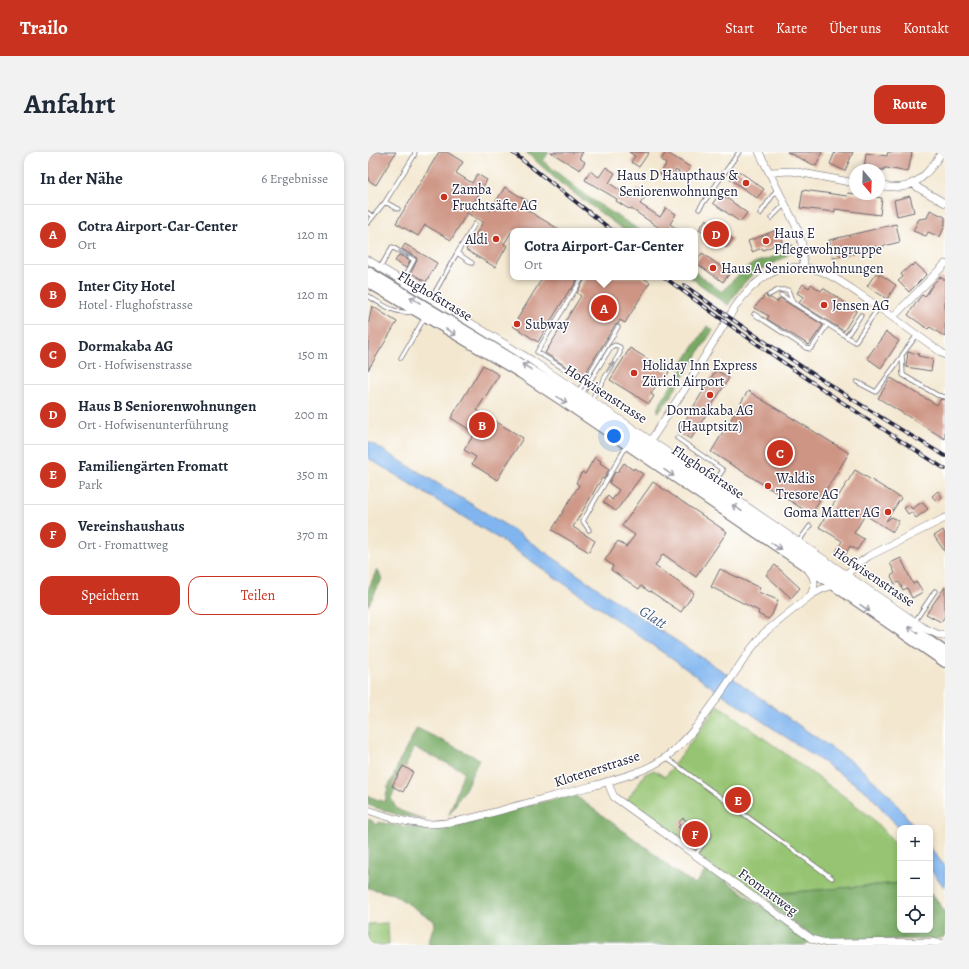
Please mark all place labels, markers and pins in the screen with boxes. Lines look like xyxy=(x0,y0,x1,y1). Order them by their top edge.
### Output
place label: Haus D Haupthaus & Seniorenwohnungen xyxy=(616,166,738,201)
marker: Haus D Haupthaus & Seniorenwohnungen xyxy=(741,178,751,188)
place label: Zamba Fruchtsäfte AG xyxy=(452,180,538,215)
marker: Zamba Fruchtsäfte AG xyxy=(439,192,449,202)
pin: D xyxy=(703,219,729,249)
place label: Haus E Pflegewohngruppe xyxy=(774,224,882,259)
place label: Aldi xyxy=(464,230,488,249)
marker: Aldi xyxy=(491,234,501,244)
marker: Haus E Pflegewohngruppe xyxy=(761,236,771,246)
place label: Haus A Seniorenwohnungen xyxy=(721,259,884,278)
marker: Haus A Seniorenwohnungen xyxy=(708,263,718,273)
pin: A xyxy=(591,293,617,323)
place label: Jensen AG xyxy=(832,296,890,315)
marker: Jensen AG xyxy=(819,300,829,310)
place label: Subway xyxy=(525,315,570,334)
marker: Subway xyxy=(512,319,522,329)
place label: Holiday Inn Express Zürich Airport xyxy=(642,356,758,391)
marker: Holiday Inn Express Zürich Airport xyxy=(629,368,639,378)
marker: Dormakaba AG (Hauptsitz) xyxy=(705,390,715,400)
place label: Dormakaba AG (Hauptsitz) xyxy=(666,401,754,436)
pin: B xyxy=(469,410,495,440)
pin: C xyxy=(767,438,793,468)
place label: Waldis Tresore AG xyxy=(775,469,839,504)
marker: Waldis Tresore AG xyxy=(763,481,773,491)
place label: Goma Matter AG xyxy=(784,503,880,522)
marker: Goma Matter AG xyxy=(883,507,893,517)
pin: E xyxy=(725,785,751,815)
pin: F xyxy=(682,819,708,849)

